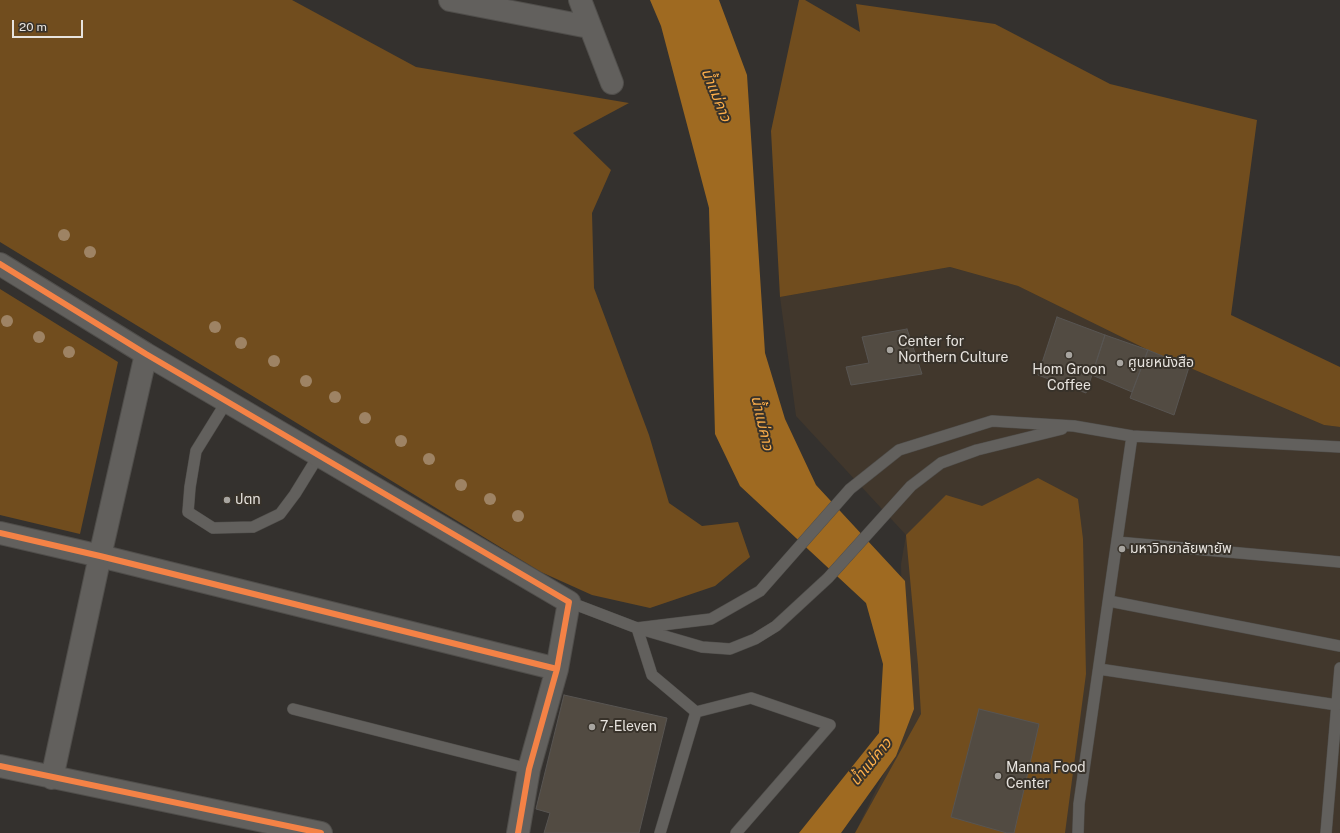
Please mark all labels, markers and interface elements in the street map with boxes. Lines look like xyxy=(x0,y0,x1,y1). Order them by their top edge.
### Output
scale bar xyxy=(14,12,85,38)
text: 20 m xyxy=(19,20,47,34)
water label: น้ำแม่คาว xyxy=(697,66,735,124)
place label: Center for Northern Culture xyxy=(898,334,1008,366)
marker: Center for Northern Culture xyxy=(885,345,895,355)
marker: Hom Groon Coffee xyxy=(1064,350,1074,360)
place label: ศูนยหนังสือ xyxy=(1128,355,1194,371)
marker: ศูนยหนังสือ xyxy=(1115,358,1125,368)
place label: Hom Groon Coffee xyxy=(1032,362,1106,394)
water label: น้ำแม่คาว xyxy=(747,394,777,452)
place label: ปตท xyxy=(235,492,261,508)
marker: ปตท xyxy=(222,495,232,505)
place label: มหาวิทยาลัยพายัพ xyxy=(1130,541,1232,557)
marker: มหาวิทยาลัยพายัพ xyxy=(1117,544,1127,554)
place label: 7-Eleven xyxy=(600,719,657,735)
marker: 7-Eleven xyxy=(587,722,597,732)
water label: น้ำแม่คาว xyxy=(846,735,896,789)
place label: Manna Food Center xyxy=(1006,760,1086,792)
marker: Manna Food Center xyxy=(993,771,1003,781)

